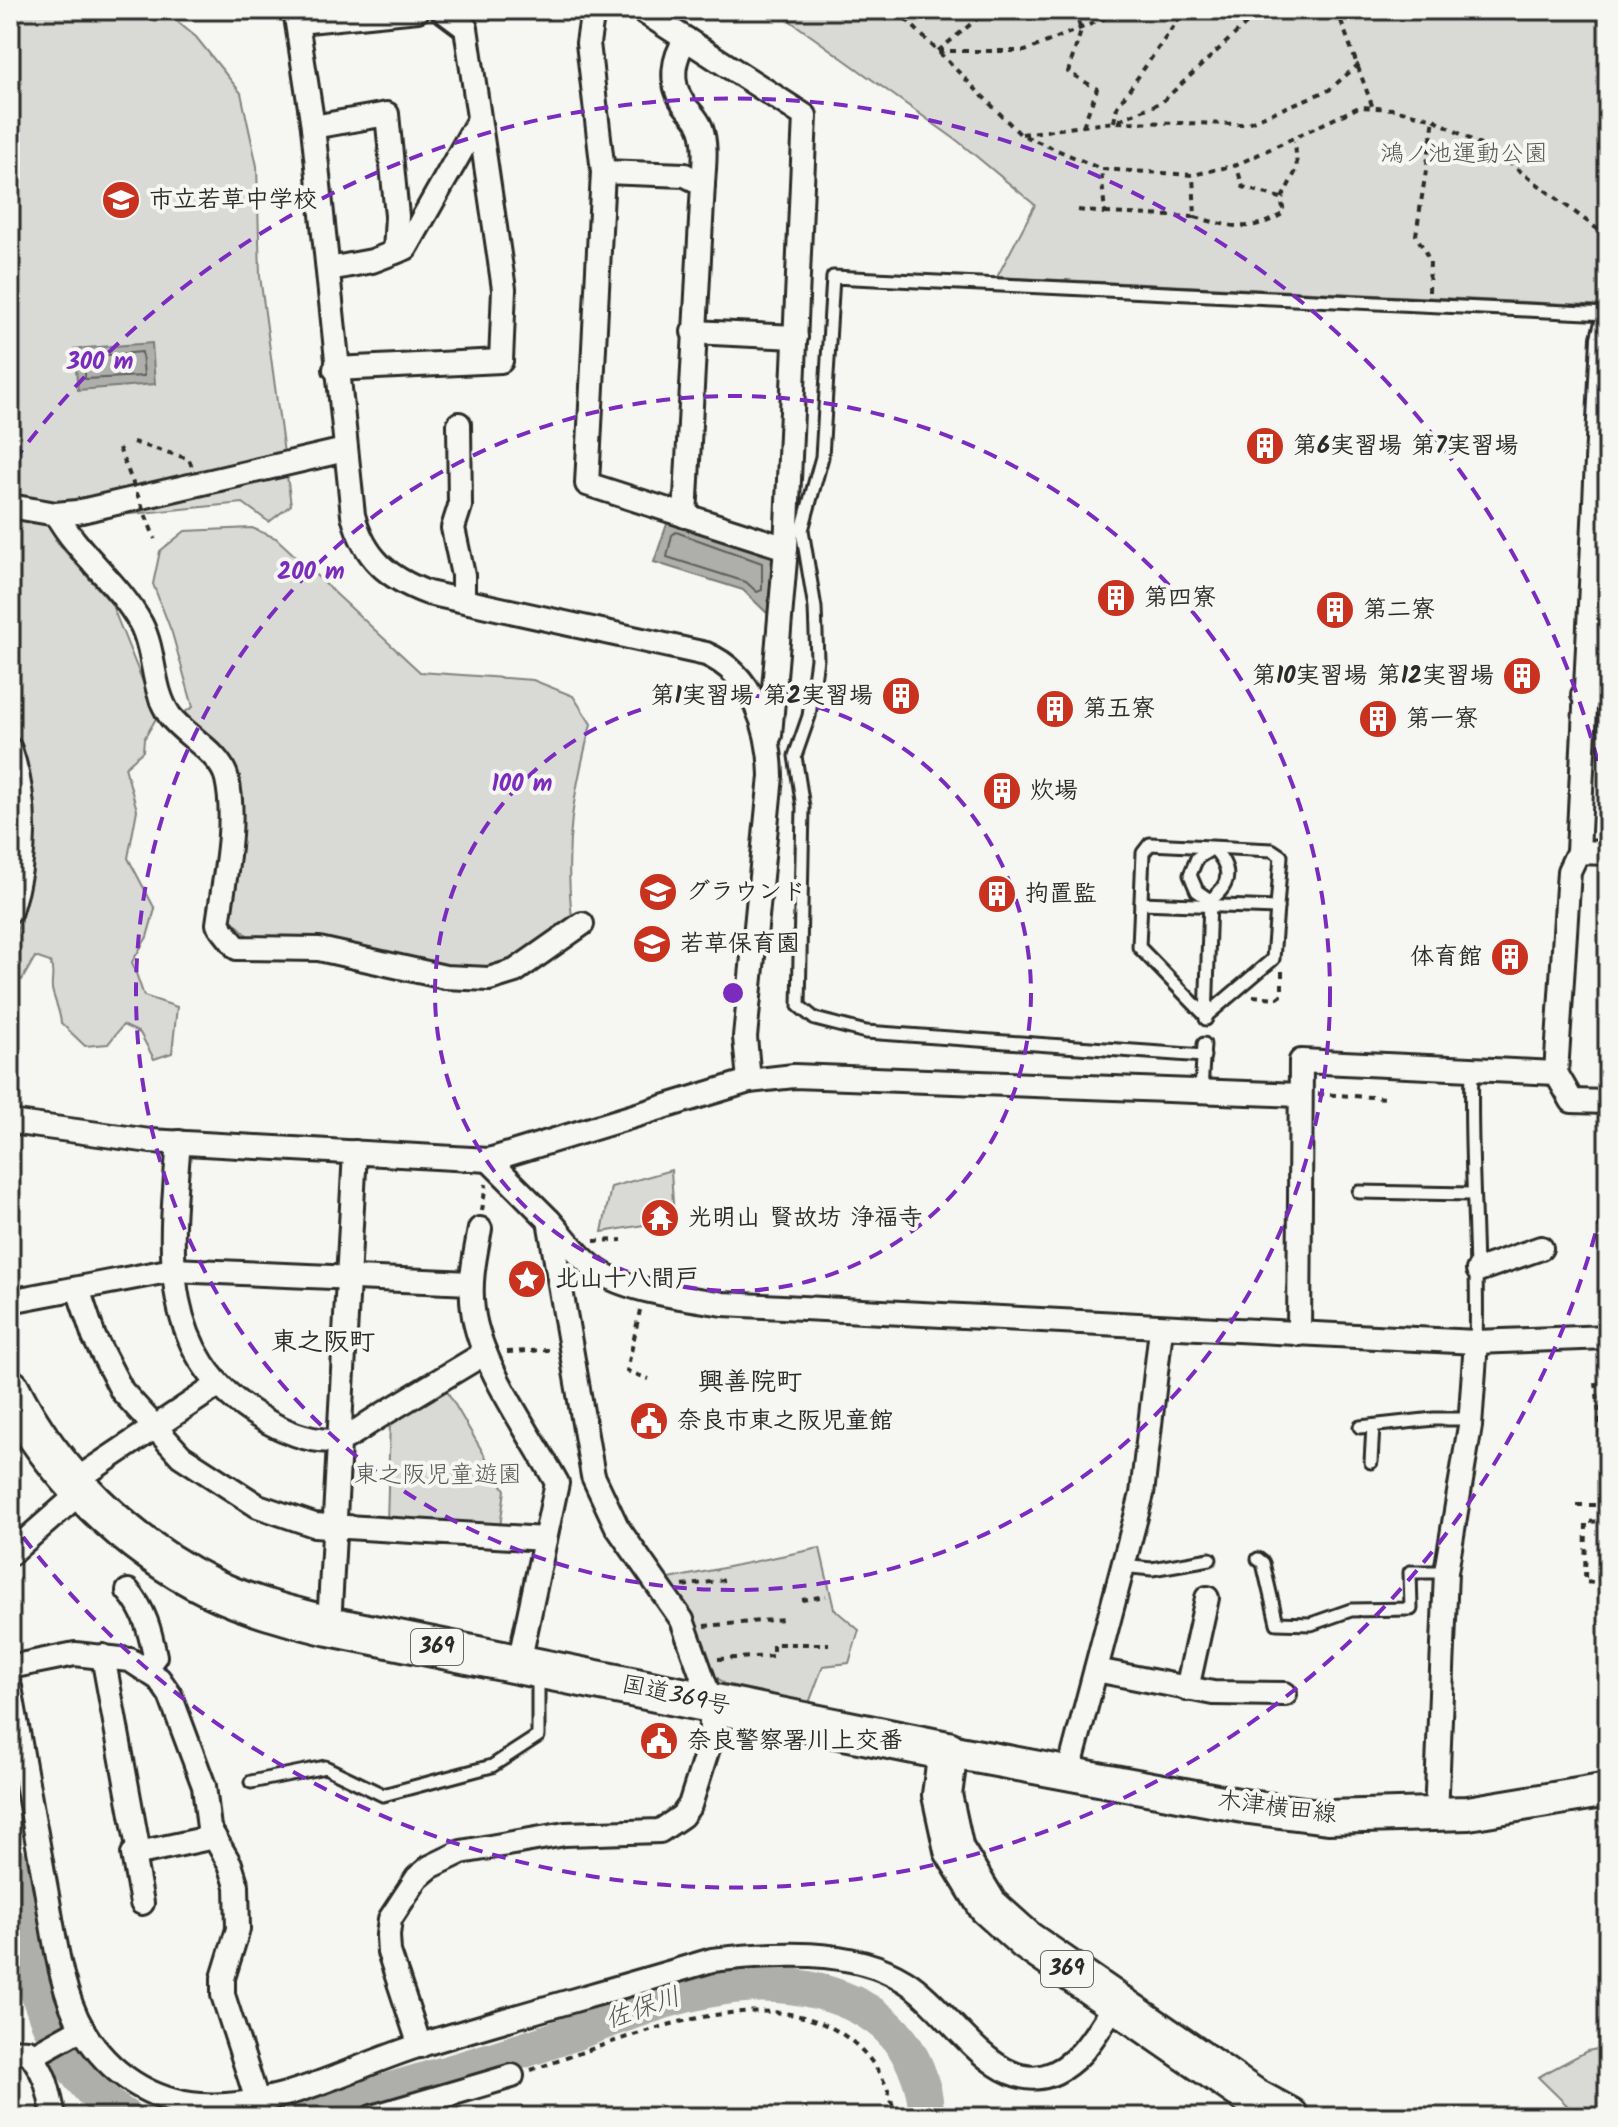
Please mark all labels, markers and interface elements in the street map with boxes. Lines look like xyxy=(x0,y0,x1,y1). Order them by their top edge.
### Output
park label: 鴻ノ池運動公園 xyxy=(1380,135,1548,174)
school or university icon: 市立若草中学校 xyxy=(100,179,142,221)
place label: 市立若草中学校 xyxy=(149,181,317,220)
text: 300 m xyxy=(66,343,133,382)
building icon: 第6実習場 第7実習場 xyxy=(1244,425,1286,467)
place label: 第6実習場 第7実習場 xyxy=(1293,427,1519,466)
text: 200 m xyxy=(277,553,345,592)
building icon: 第四寮 xyxy=(1095,577,1137,619)
place label: 第四寮 xyxy=(1144,579,1216,618)
building icon: 第二寮 xyxy=(1314,589,1356,631)
place label: 第二寮 xyxy=(1363,591,1435,630)
building icon: 第10実習場 第12実習場 xyxy=(1501,655,1543,697)
place label: 第10実習場 第12実習場 xyxy=(1252,657,1494,696)
building icon: 第1実習場 第2実習場 xyxy=(880,675,922,717)
place label: 第1実習場 第2実習場 xyxy=(651,677,873,716)
building icon: 第五寮 xyxy=(1034,688,1076,730)
place label: 第五寮 xyxy=(1083,690,1155,729)
building icon: 第一寮 xyxy=(1357,698,1399,740)
place label: 第一寮 xyxy=(1406,700,1478,739)
text: 100 m xyxy=(492,765,552,804)
building icon: 炊場 xyxy=(981,770,1023,812)
place label: 炊場 xyxy=(1030,772,1078,811)
school or university icon: グラウンド xyxy=(637,871,679,913)
place label: グラウンド xyxy=(686,873,806,912)
building icon: 拘置監 xyxy=(976,873,1018,915)
place label: 拘置監 xyxy=(1025,875,1097,914)
school or university icon: 若草保育園 xyxy=(631,923,673,965)
place label: 若草保育園 xyxy=(680,925,800,964)
building icon: 体育館 xyxy=(1489,936,1531,978)
place label: 体育館 xyxy=(1410,938,1482,977)
centre of rings xyxy=(719,979,747,1007)
temple icon: 光明山 賢故坊 浄福寺 xyxy=(639,1197,681,1239)
place label: 光明山 賢故坊 浄福寺 xyxy=(688,1199,922,1238)
place icon: 北山十八間戸 xyxy=(506,1258,548,1300)
place label: 北山十八間戸 xyxy=(555,1260,699,1299)
district label: 東之阪町 xyxy=(271,1322,375,1364)
district label: 興善院町 xyxy=(698,1362,802,1404)
public building icon: 奈良市東之阪児童館 xyxy=(628,1400,670,1442)
place label: 奈良市東之阪児童館 xyxy=(677,1402,893,1441)
park label: 東之阪児童遊園 xyxy=(354,1456,522,1495)
road number: 369 xyxy=(411,1629,463,1665)
street label: 国道369号 xyxy=(618,1665,734,1727)
public building icon: 奈良警察署川上交番 xyxy=(638,1720,680,1762)
place label: 奈良警察署川上交番 xyxy=(687,1722,903,1761)
street label: 木津横田線 xyxy=(1215,1781,1339,1835)
road number: 369 xyxy=(1041,1951,1093,1987)
water label: 佐保川 xyxy=(599,1976,687,2042)

